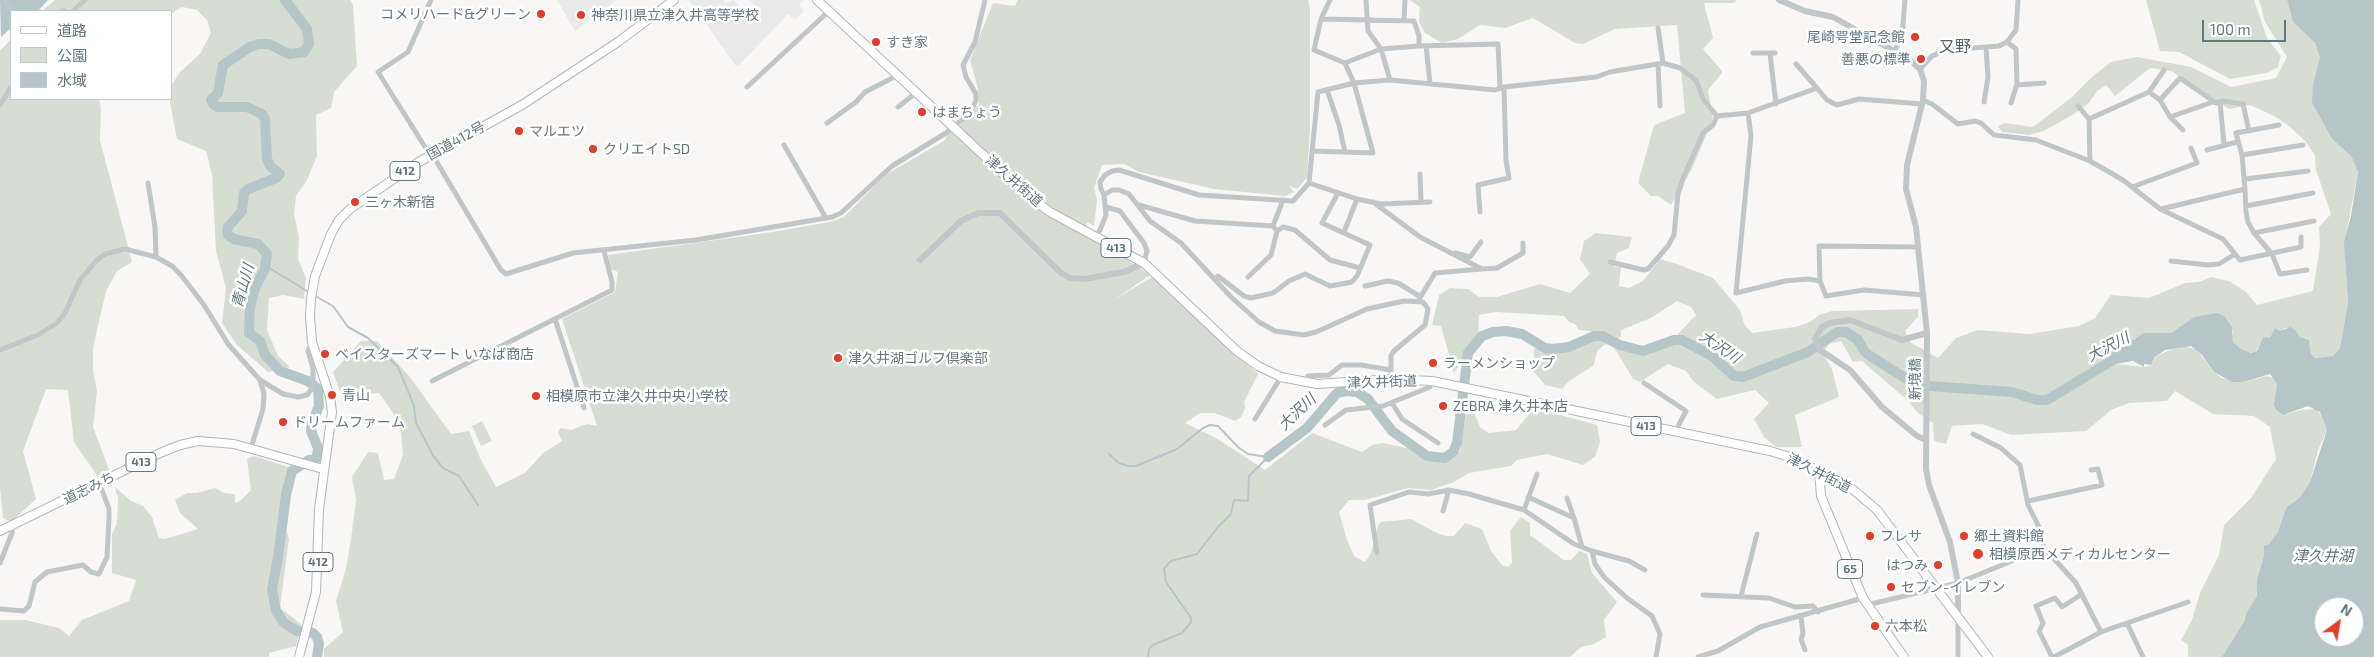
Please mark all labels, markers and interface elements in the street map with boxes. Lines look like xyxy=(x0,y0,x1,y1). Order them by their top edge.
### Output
place label: コメリハード&グリーン xyxy=(380,6,531,22)
place label: 神奈川県立津久井高等学校 xyxy=(591,7,759,23)
marker: コメリハード&グリーン xyxy=(535,8,547,20)
marker: 神奈川県立津久井高等学校 xyxy=(575,9,587,21)
legend xyxy=(10,10,172,100)
scale bar xyxy=(2204,10,2288,42)
text: 100 m xyxy=(2210,20,2251,38)
text: 道路 xyxy=(57,21,87,39)
place label: 尾崎咢堂記念館 xyxy=(1807,29,1905,45)
marker: 尾崎咢堂記念館 xyxy=(1909,31,1921,43)
place label: すき家 xyxy=(886,34,928,50)
marker: すき家 xyxy=(870,36,882,48)
district label: 又野 xyxy=(1939,37,1971,57)
text: 公園 xyxy=(57,46,87,64)
place label: 善悪の標準 xyxy=(1841,51,1911,67)
marker: 善悪の標準 xyxy=(1915,53,1927,65)
text: 水域 xyxy=(57,71,87,89)
place label: はまちょう xyxy=(932,104,1002,120)
marker: はまちょう xyxy=(916,106,928,118)
street label: 国道412号 xyxy=(424,118,488,164)
place label: マルエツ xyxy=(529,123,585,139)
marker: マルエツ xyxy=(513,125,525,137)
place label: クリエイトSD xyxy=(603,141,690,157)
marker: クリエイトSD xyxy=(587,143,599,155)
street label: 津久井街道 xyxy=(982,152,1046,210)
road number: 412 xyxy=(390,162,420,180)
place label: 三ヶ木新宿 xyxy=(365,194,435,210)
marker: 三ヶ木新宿 xyxy=(349,196,361,208)
road number: 413 xyxy=(1101,238,1131,258)
water label: 青山川 xyxy=(228,262,258,310)
water label: 大沢川 xyxy=(1696,327,1744,367)
water label: 大沢川 xyxy=(2084,329,2132,365)
place label: ベイスターズマート いなば商店 xyxy=(335,346,534,362)
marker: ベイスターズマート いなば商店 xyxy=(319,348,331,360)
place label: 津久井湖ゴルフ倶楽部 xyxy=(848,350,988,366)
marker: 津久井湖ゴルフ倶楽部 xyxy=(832,352,844,364)
place label: ラーメンショップ xyxy=(1443,355,1555,371)
marker: ラーメンショップ xyxy=(1427,357,1439,369)
street label: 新境橋 xyxy=(1907,358,1923,400)
street label: 津久井街道 xyxy=(1347,372,1417,392)
place label: 青山 xyxy=(342,387,370,403)
place label: 相模原市立津久井中央小学校 xyxy=(546,388,728,404)
marker: 青山 xyxy=(326,389,338,401)
marker: 相模原市立津久井中央小学校 xyxy=(530,390,542,402)
water label: 大沢川 xyxy=(1275,390,1319,434)
place label: ZEBRA 津久井本店 xyxy=(1453,398,1568,414)
marker: ZEBRA 津久井本店 xyxy=(1437,400,1449,412)
place label: ドリームファーム xyxy=(293,414,405,430)
marker: ドリームファーム xyxy=(277,416,289,428)
road number: 413 xyxy=(1631,416,1661,436)
street label: 津久井街道 xyxy=(1784,450,1854,496)
road number: 413 xyxy=(126,452,156,472)
street label: 道志みち xyxy=(60,468,118,508)
place label: フレサ xyxy=(1880,528,1922,544)
place label: 郷土資料館 xyxy=(1974,528,2044,544)
marker: フレサ xyxy=(1864,530,1876,542)
marker: 郷土資料館 xyxy=(1958,530,1970,542)
place label: 相模原西メディカルセンター xyxy=(1989,546,2171,562)
marker: 相模原西メディカルセンター xyxy=(1971,547,1985,561)
water label: 津久井湖 xyxy=(2293,547,2353,565)
road number: 412 xyxy=(303,552,333,572)
place label: はつみ xyxy=(1886,557,1928,573)
marker: はつみ xyxy=(1932,559,1944,571)
road number: 65 xyxy=(1838,560,1862,578)
place label: セブン-イレブン xyxy=(1901,579,2005,595)
marker: セブン-イレブン xyxy=(1885,581,1897,593)
north arrow xyxy=(2314,597,2364,647)
text: N xyxy=(2338,600,2355,620)
place label: 六本松 xyxy=(1885,618,1927,634)
marker: 六本松 xyxy=(1869,620,1881,632)

